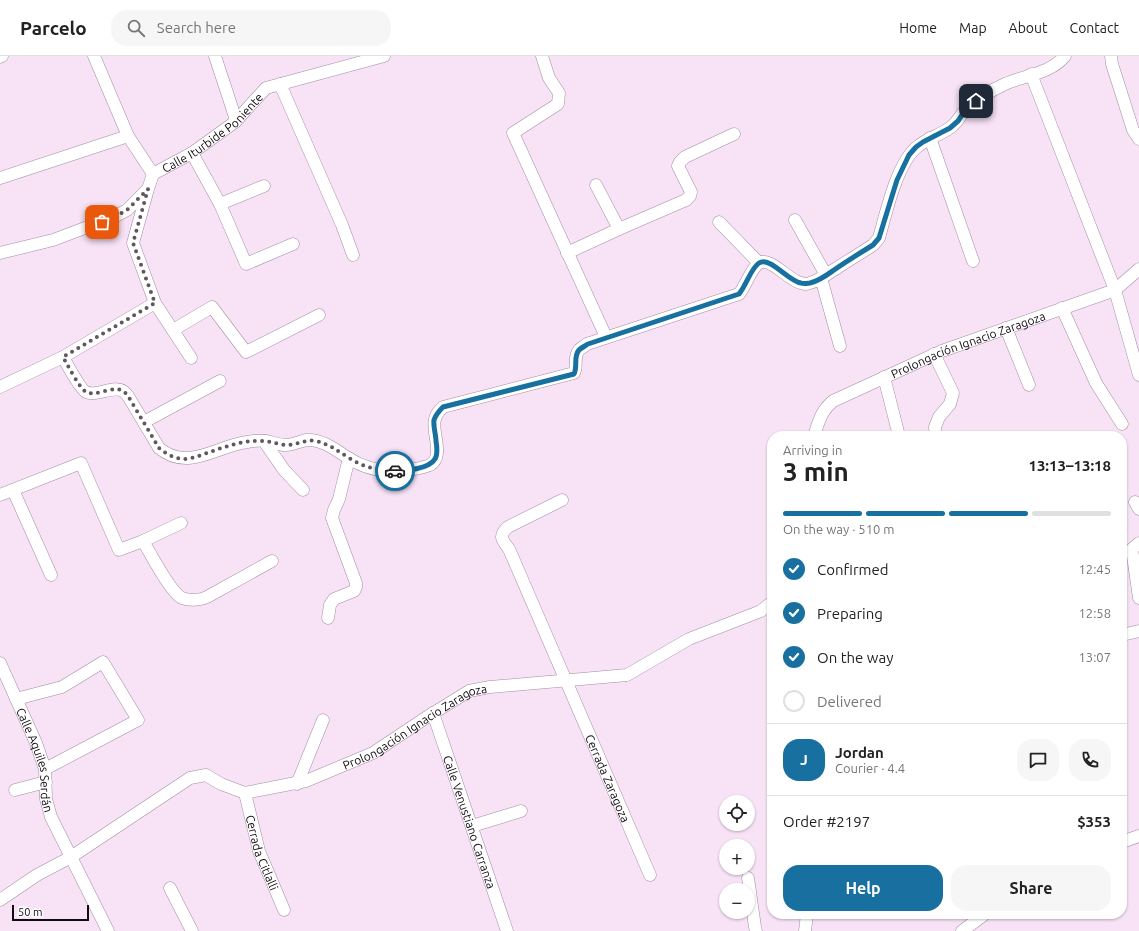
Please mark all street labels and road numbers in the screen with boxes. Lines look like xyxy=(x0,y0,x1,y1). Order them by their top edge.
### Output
street label: Calle Iturbide Poniente xyxy=(160,90,265,174)
street label: Prolongación Ignacio Zaragoza xyxy=(889,309,1047,380)
street label: Prolongación Ignacio Zaragoza xyxy=(341,681,488,772)
street label: Calle Aquiles Serdán xyxy=(14,705,56,814)
street label: Cerrada Zaragoza xyxy=(583,732,633,824)
street label: Calle Venustiano Carranza xyxy=(441,754,499,890)
street label: Cerrada Citlalli xyxy=(244,813,281,892)

